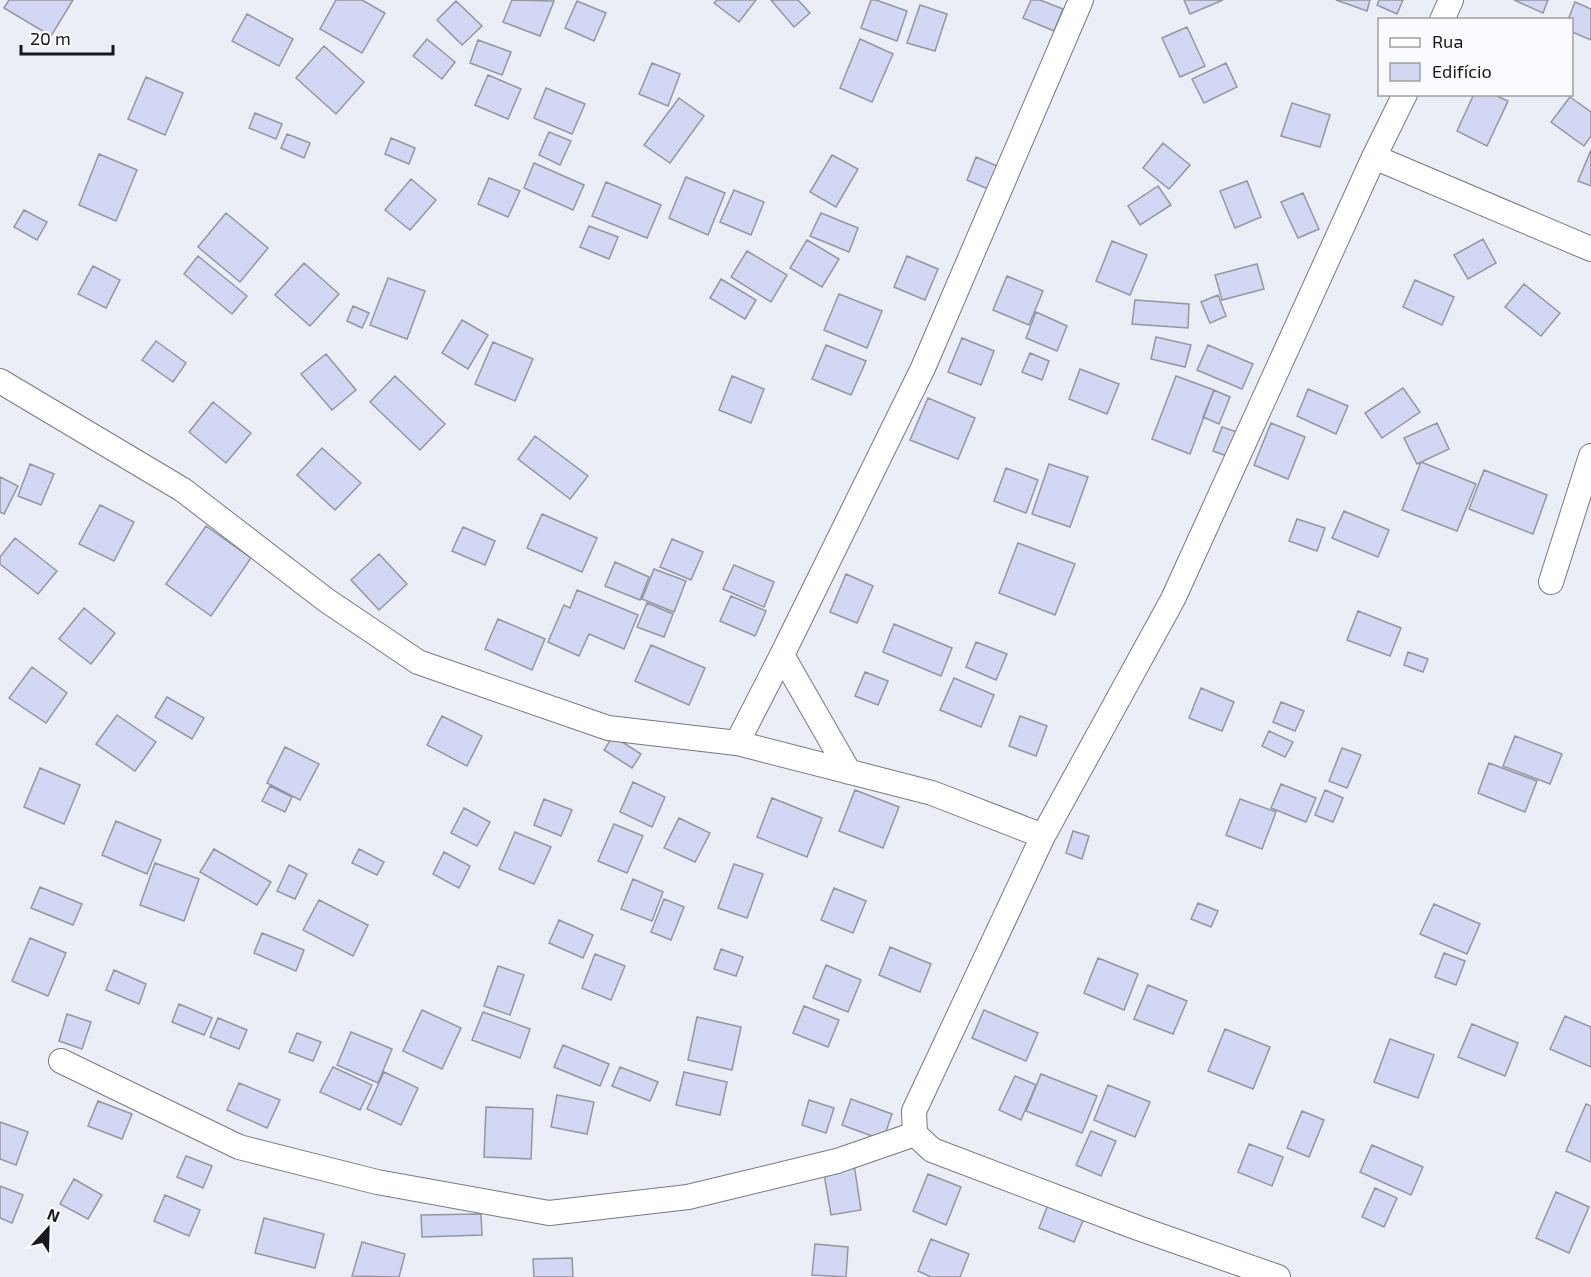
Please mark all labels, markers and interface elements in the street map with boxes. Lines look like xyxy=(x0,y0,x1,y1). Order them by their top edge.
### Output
scale bar xyxy=(21,18,112,56)
legend xyxy=(1378,18,1573,96)
text: 20 m xyxy=(30,27,71,49)
text: Rua xyxy=(1432,30,1463,52)
text: Edifício xyxy=(1432,60,1492,82)
north arrow xyxy=(18,1199,78,1259)
text: N xyxy=(45,1204,63,1226)

